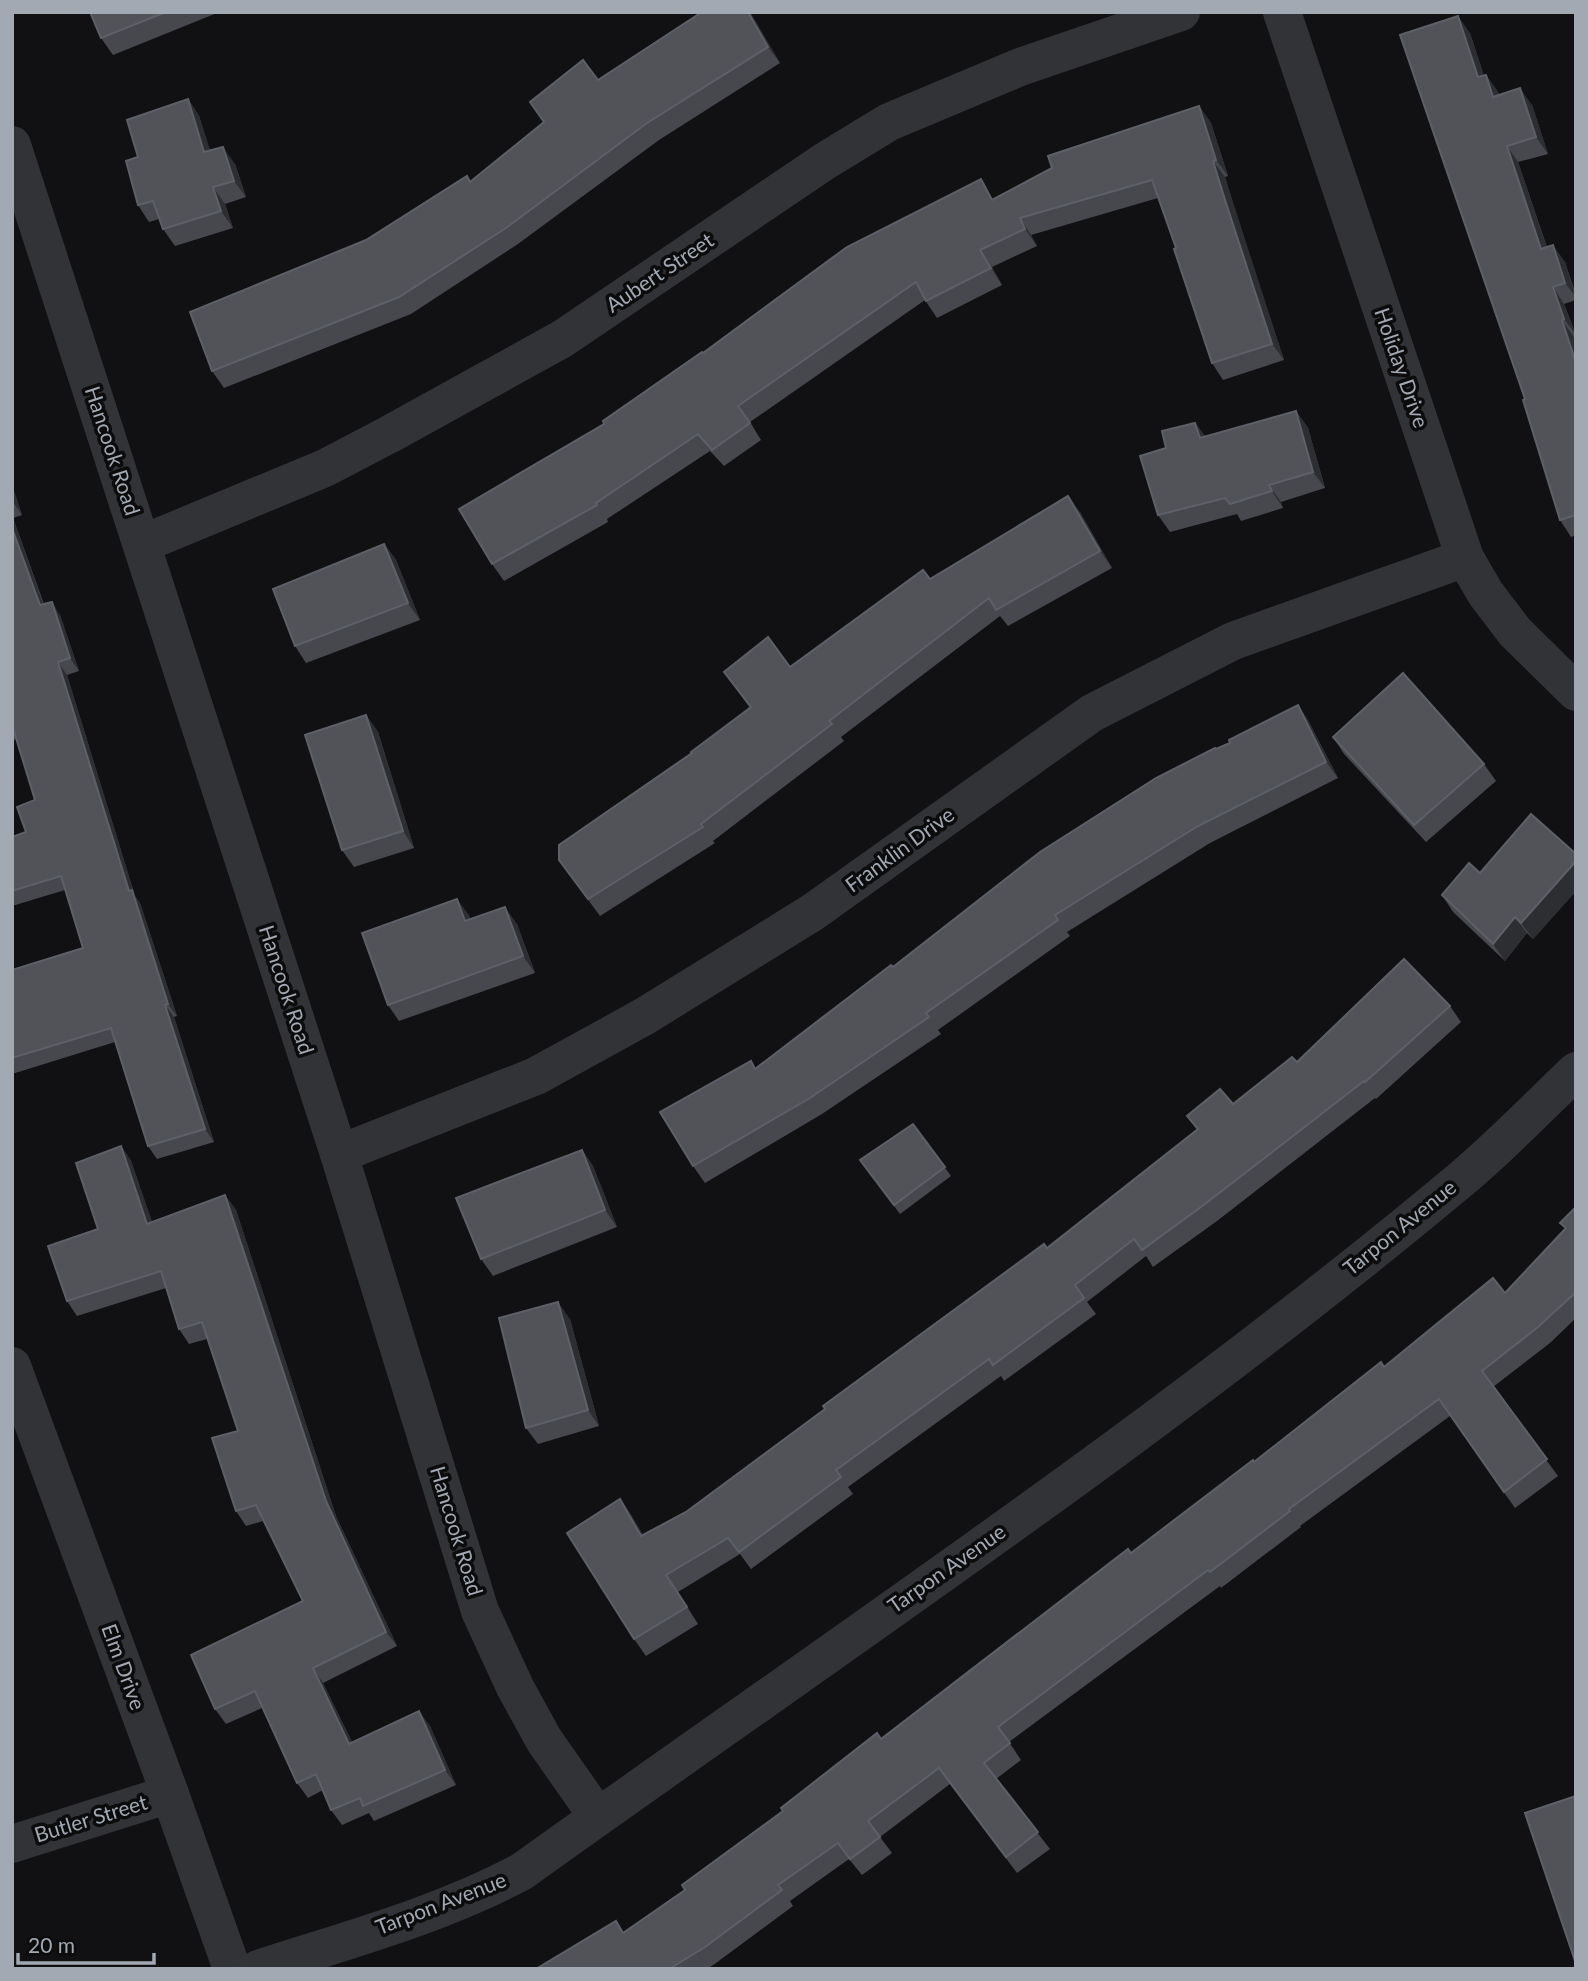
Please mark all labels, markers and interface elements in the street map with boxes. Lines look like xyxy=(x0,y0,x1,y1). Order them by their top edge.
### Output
street label: Aubert Street xyxy=(601,226,718,317)
street label: Holiday Drive xyxy=(1370,304,1435,431)
street label: Hancook Road xyxy=(81,383,146,518)
street label: Franklin Drive xyxy=(840,801,958,897)
street label: Hancook Road xyxy=(255,922,320,1057)
street label: Tarpon Avenue xyxy=(1338,1174,1460,1280)
street label: Hancook Road xyxy=(426,1463,489,1598)
street label: Tarpon Avenue xyxy=(883,1518,1010,1617)
street label: Elm Drive xyxy=(97,1620,151,1713)
street label: Butler Street xyxy=(31,1788,150,1847)
street label: Tarpon Avenue xyxy=(372,1866,509,1939)
scale bar xyxy=(18,1922,154,1966)
text: 20 m xyxy=(28,1932,75,1957)

